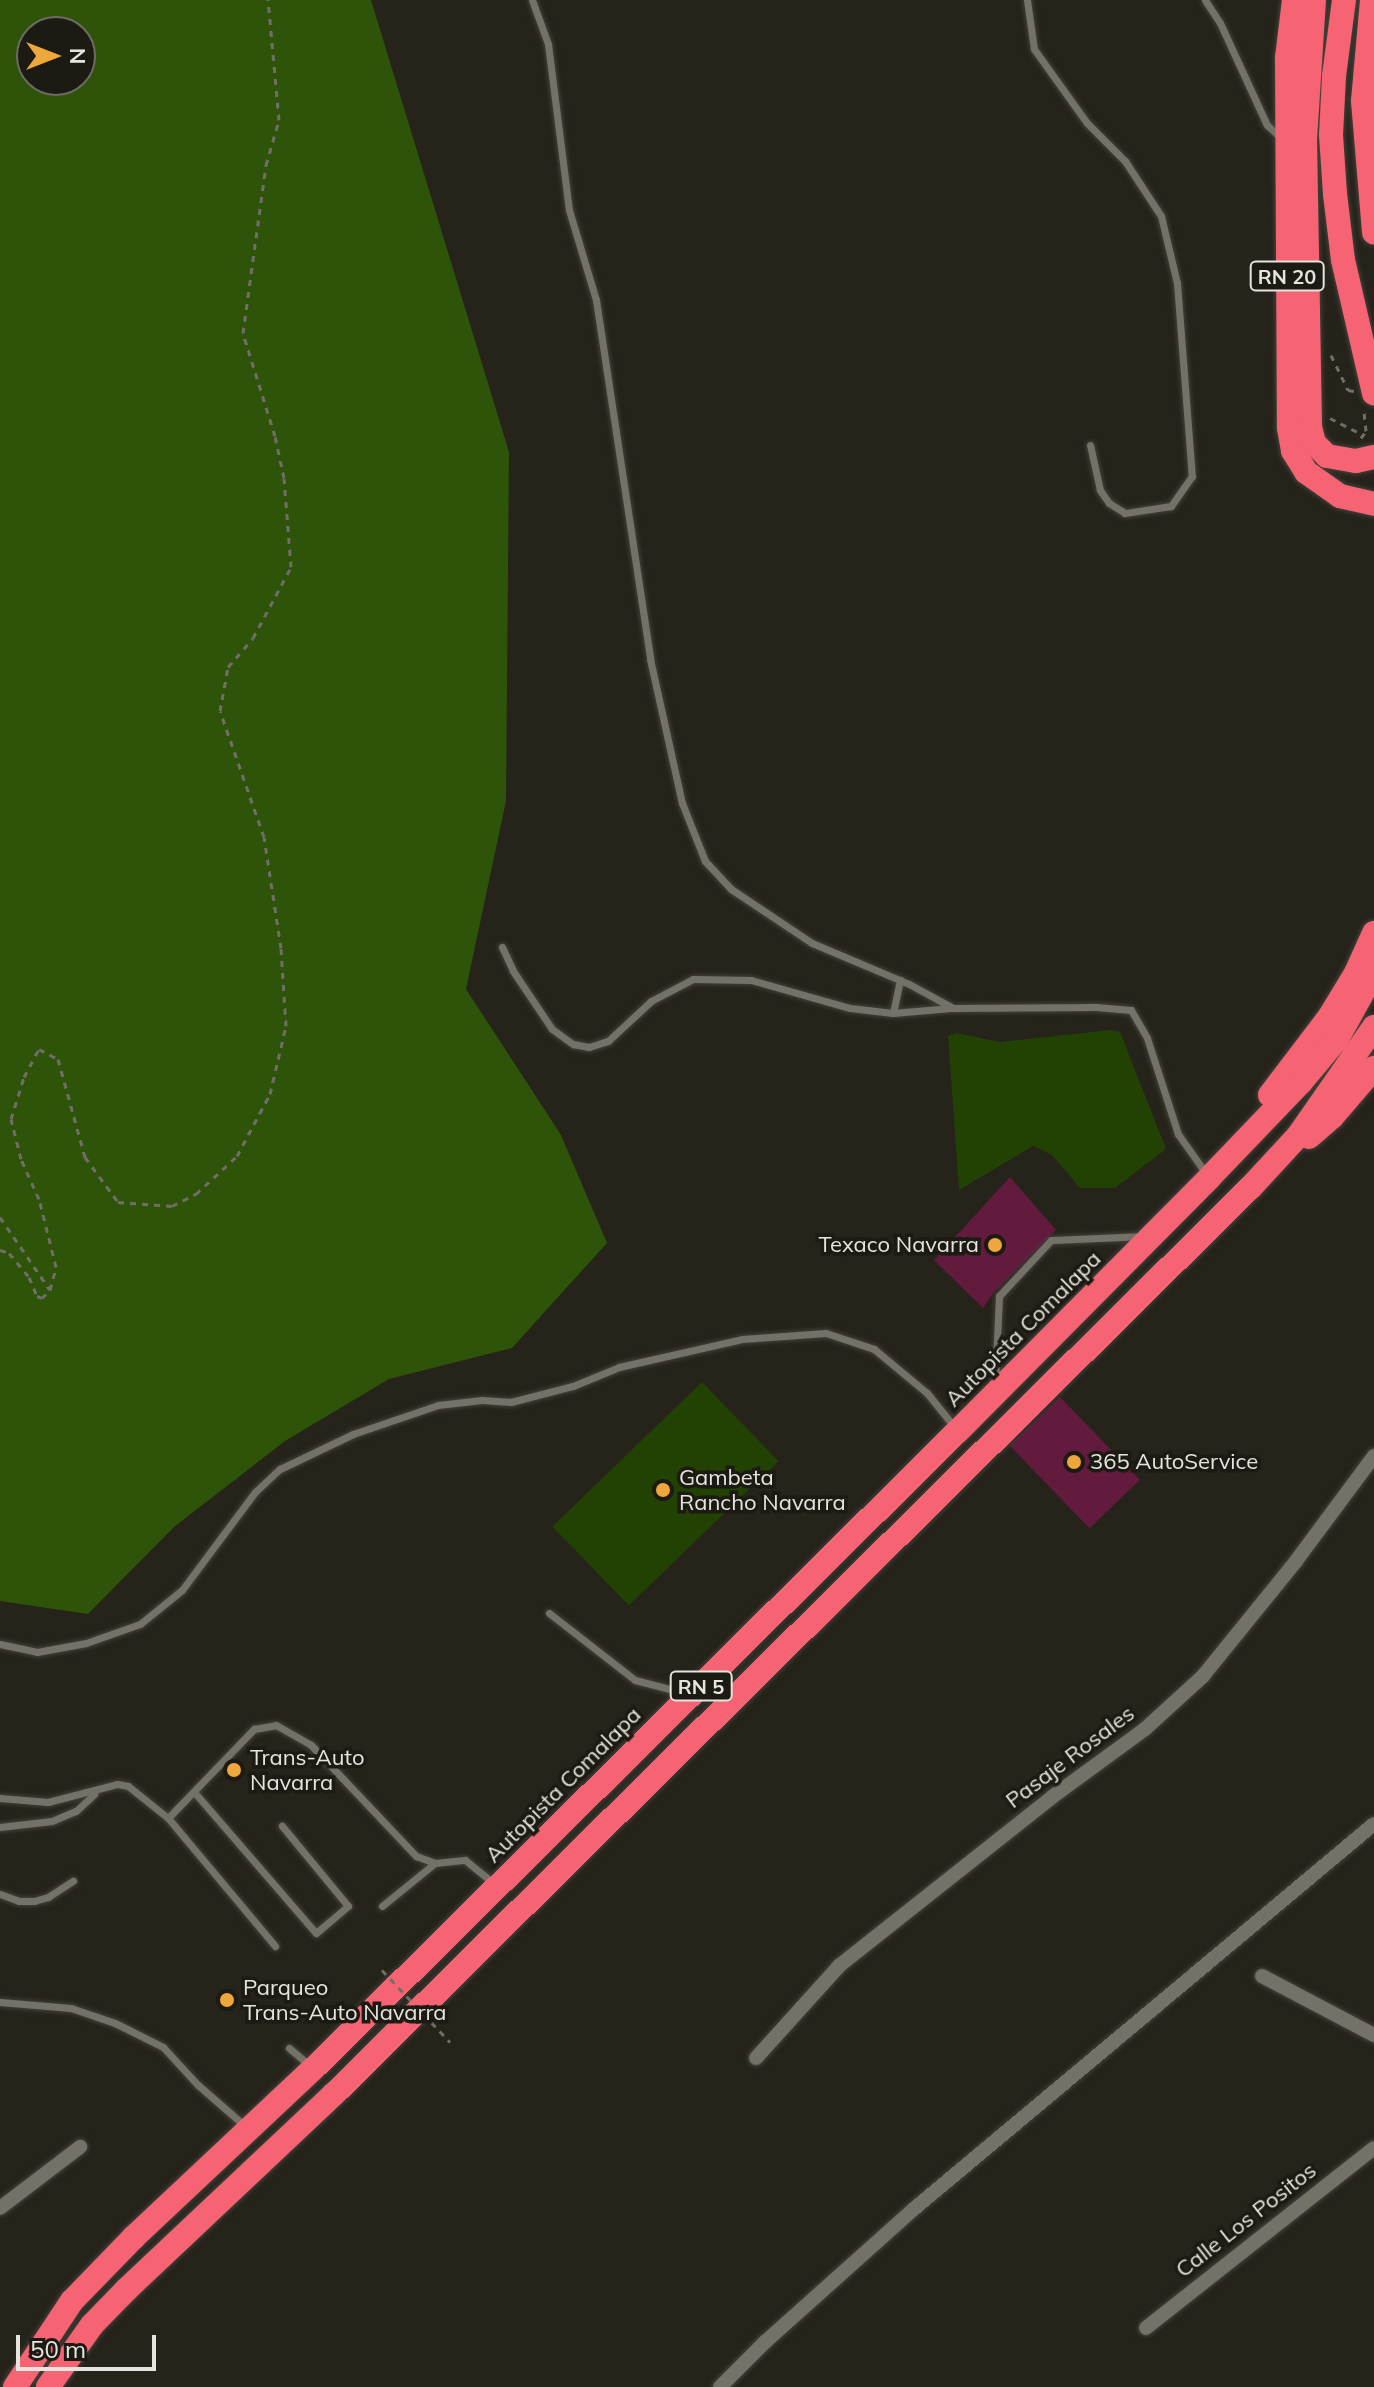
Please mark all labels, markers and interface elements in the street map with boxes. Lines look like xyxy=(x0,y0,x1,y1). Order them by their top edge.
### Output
north arrow xyxy=(16,16,96,96)
text: N xyxy=(64,48,92,64)
road number: RN 20 xyxy=(1249,260,1325,292)
place label: Texaco Navarra xyxy=(818,1232,979,1258)
marker: Texaco Navarra xyxy=(986,1236,1004,1254)
street label: Autopista Comalapa xyxy=(940,1246,1106,1412)
place label: 365 AutoService xyxy=(1090,1449,1258,1475)
marker: 365 AutoService xyxy=(1065,1453,1083,1471)
place label: Gambeta Rancho Navarra xyxy=(679,1464,846,1516)
marker: Gambeta Rancho Navarra xyxy=(654,1481,672,1499)
road number: RN 5 xyxy=(669,1670,733,1702)
street label: Pasaje Rosales xyxy=(1001,1700,1139,1814)
street label: Autopista Comalapa xyxy=(480,1702,646,1868)
place label: Trans-Auto Navarra xyxy=(250,1744,364,1796)
marker: Trans-Auto Navarra xyxy=(225,1761,243,1779)
place label: Parqueo Trans-Auto Navarra xyxy=(243,1974,446,2026)
marker: Parqueo Trans-Auto Navarra xyxy=(218,1991,236,2009)
street label: Calle Los Positos xyxy=(1171,2157,1321,2283)
scale bar xyxy=(20,2319,160,2369)
text: 50 m xyxy=(30,2334,86,2364)

